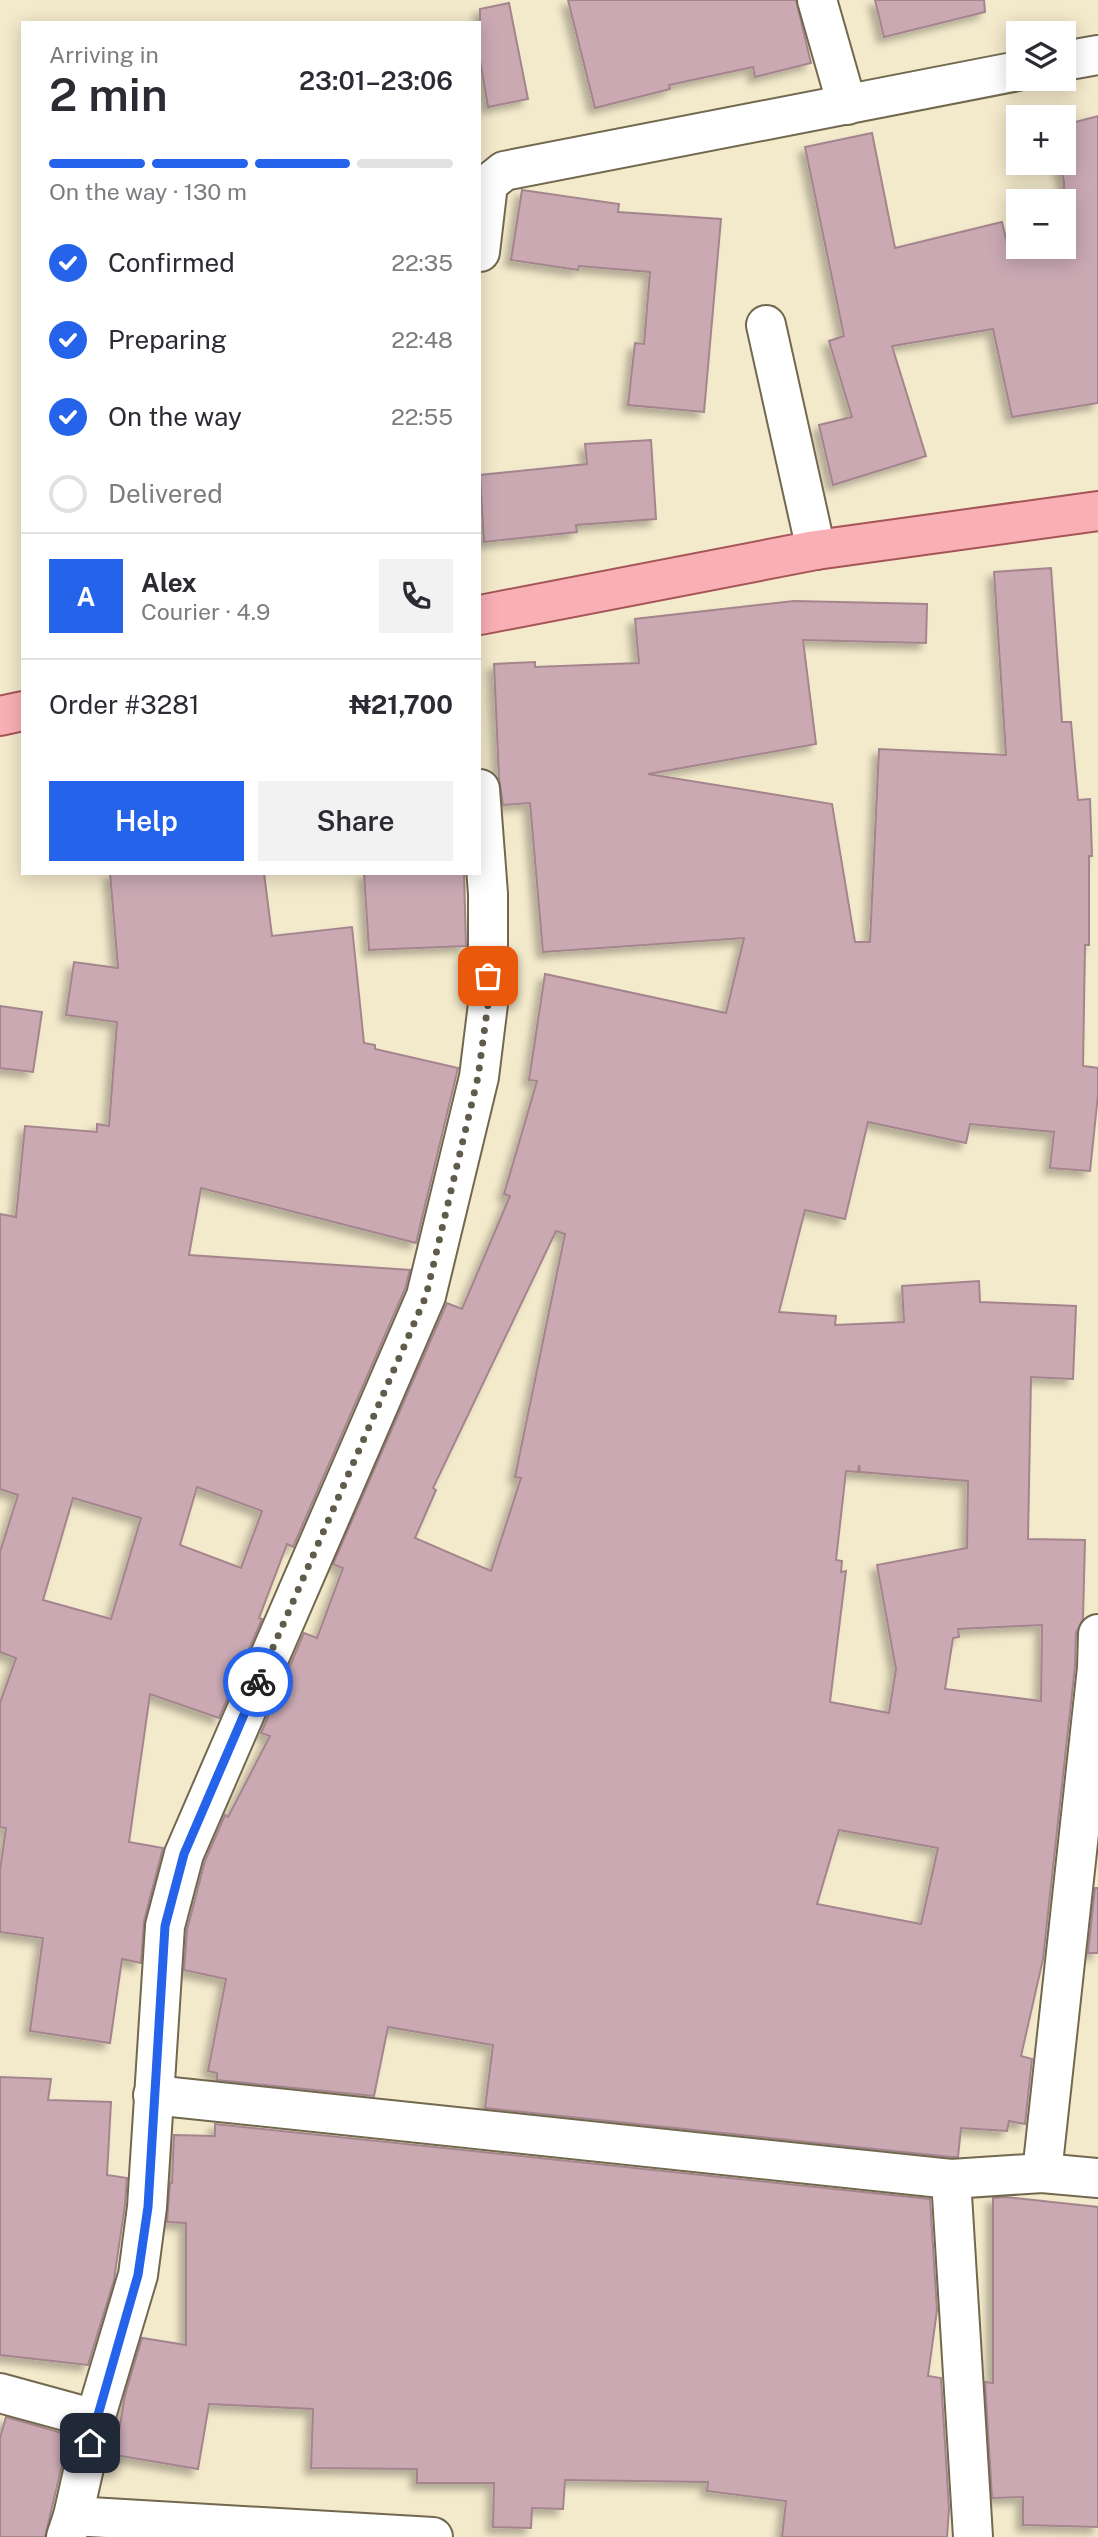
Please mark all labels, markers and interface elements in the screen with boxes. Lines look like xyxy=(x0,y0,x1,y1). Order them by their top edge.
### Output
map controls xyxy=(1006,21,1076,259)
button: layers xyxy=(1006,21,1076,91)
text: Arriving in xyxy=(49,41,159,68)
text: 23:01–23:06 xyxy=(299,65,453,96)
text: 2 min xyxy=(49,67,168,121)
button: + xyxy=(1006,105,1076,175)
text: On the way · 130 m xyxy=(49,178,247,205)
button: − xyxy=(1006,189,1076,259)
icon: check xyxy=(49,244,87,282)
text: Confirmed xyxy=(108,247,235,278)
text: 22:35 xyxy=(391,249,453,276)
icon: check xyxy=(49,321,87,359)
text: Preparing xyxy=(108,324,227,355)
text: 22:48 xyxy=(391,326,453,353)
icon: check xyxy=(49,398,87,436)
text: On the way xyxy=(108,401,242,432)
text: 22:55 xyxy=(391,403,453,430)
text: Delivered xyxy=(108,478,223,509)
button: phone xyxy=(379,559,453,633)
text: Alex xyxy=(141,567,197,598)
text: A xyxy=(77,581,95,612)
text: Courier · 4.9 xyxy=(141,598,270,625)
text: Order #3281 xyxy=(49,689,200,720)
text: ₦21,700 xyxy=(349,689,453,720)
button: Help xyxy=(49,781,244,861)
button: Share xyxy=(258,781,453,861)
pin xyxy=(458,946,518,1006)
icon: bag xyxy=(469,957,507,995)
courier xyxy=(223,1647,293,1717)
icon: bike xyxy=(239,1663,277,1701)
pin xyxy=(60,2413,120,2473)
icon: home xyxy=(71,2424,109,2462)

